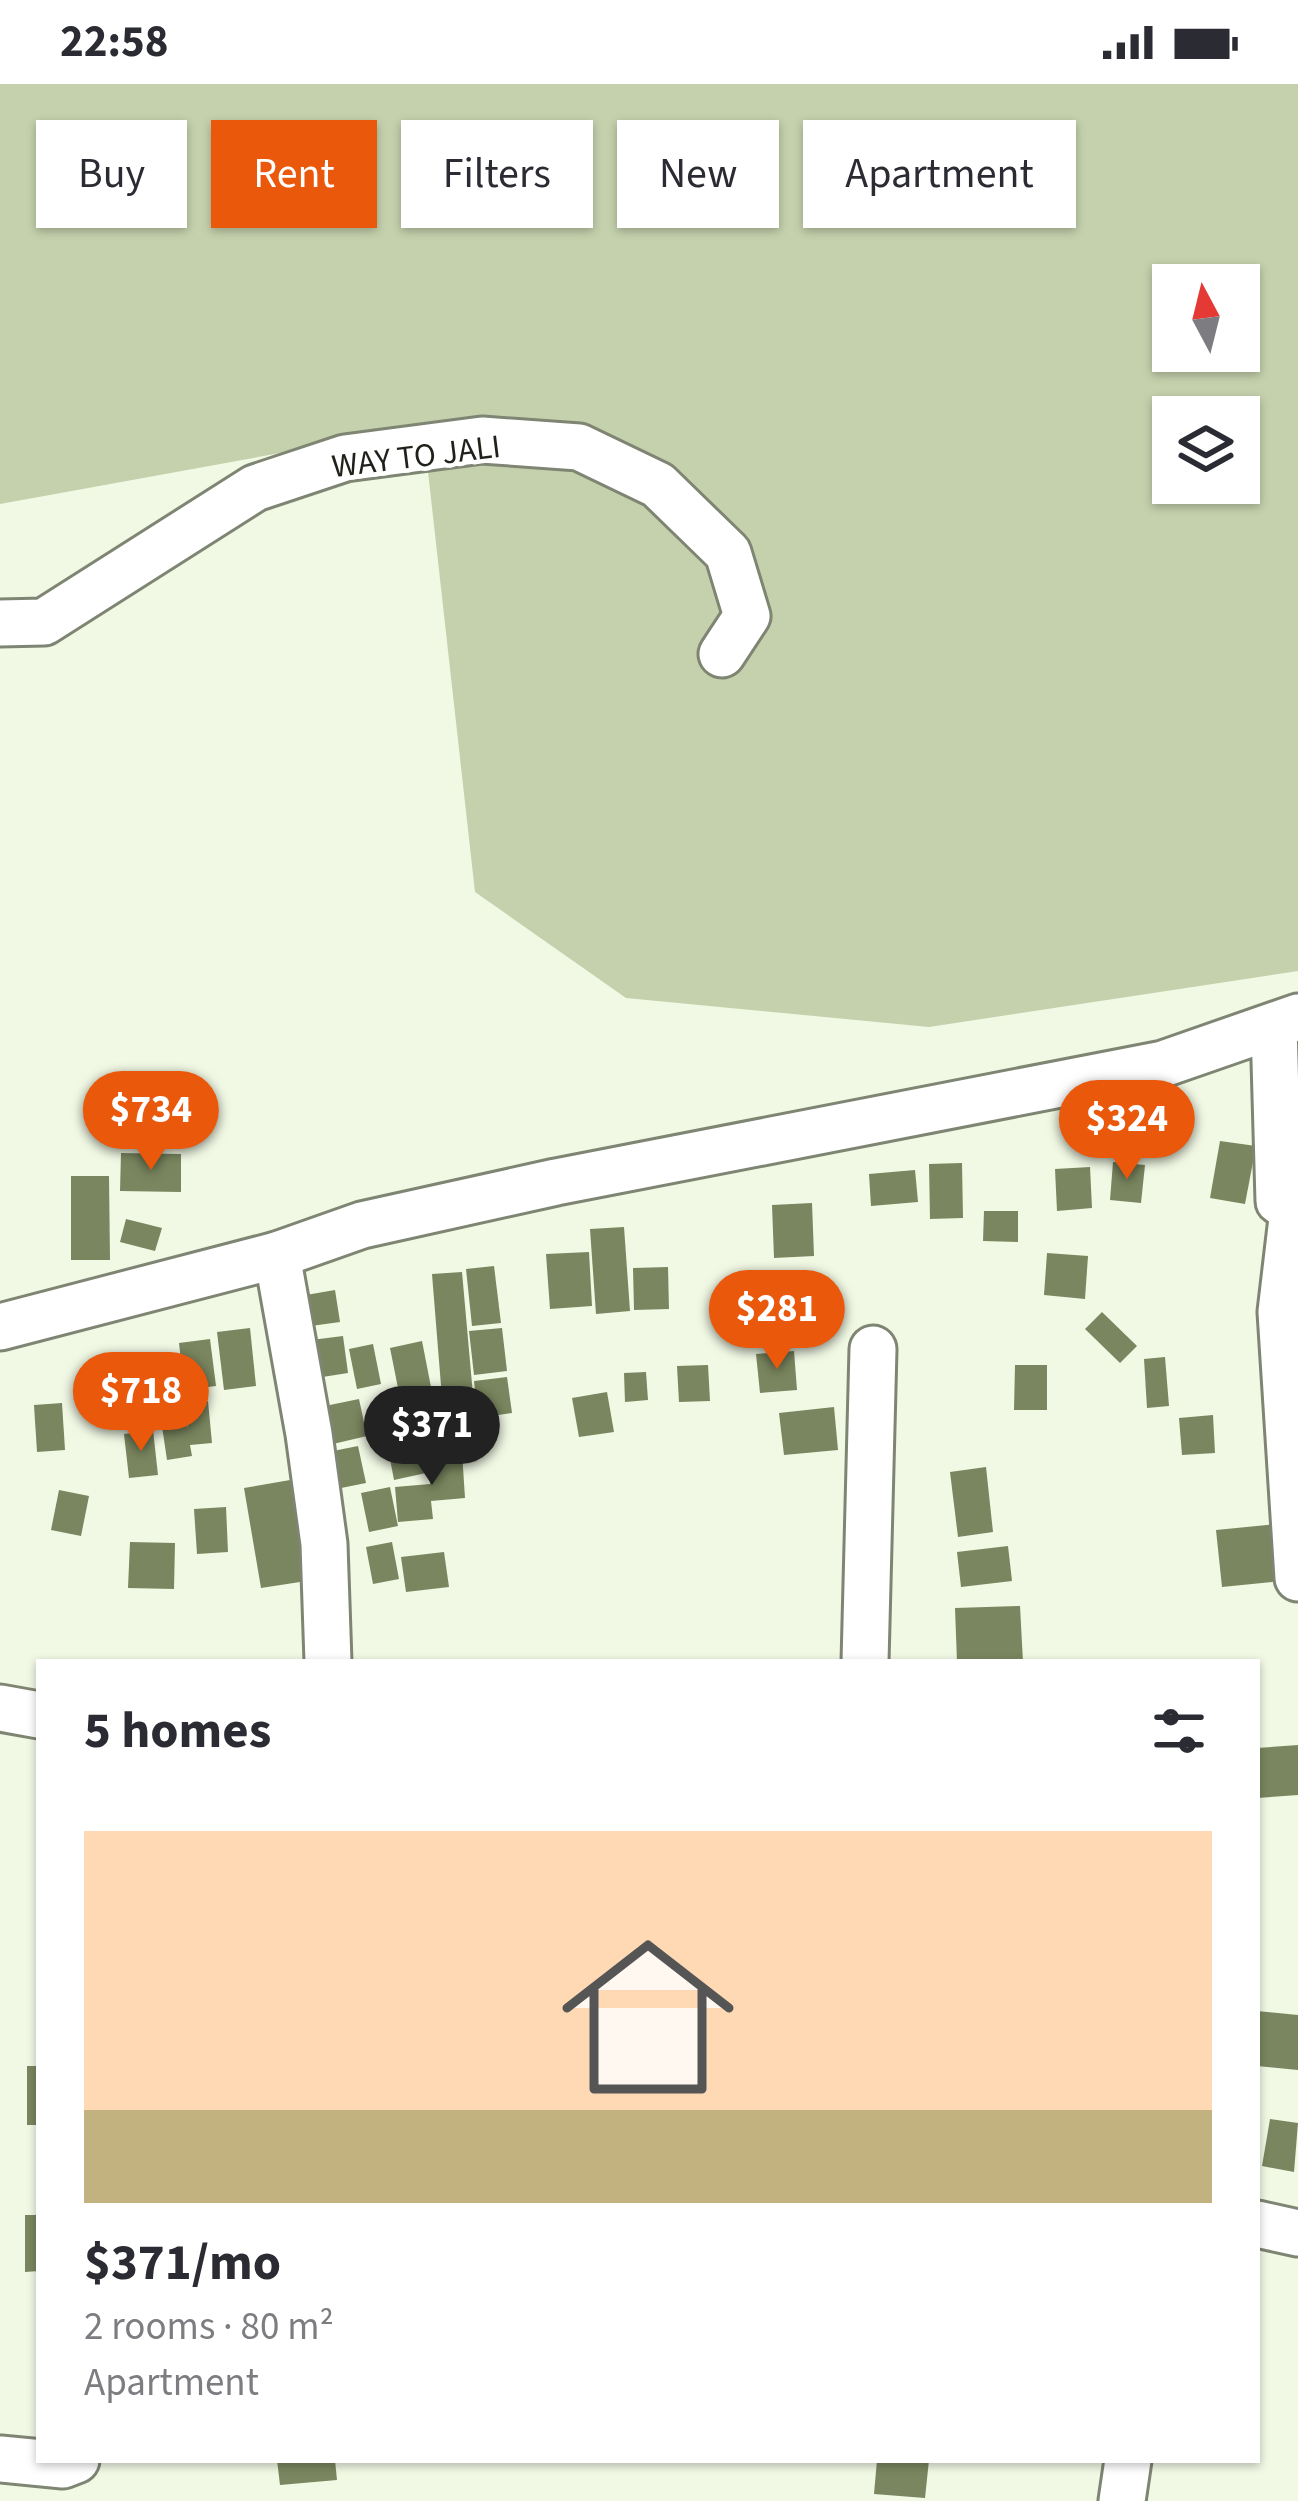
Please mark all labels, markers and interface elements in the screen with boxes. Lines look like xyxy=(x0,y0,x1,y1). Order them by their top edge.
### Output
text: 22:58 xyxy=(60,10,169,74)
chip: Buy xyxy=(36,120,187,228)
chip: Rent xyxy=(211,120,377,228)
chip: Filters xyxy=(401,120,593,228)
chip: New xyxy=(617,120,779,228)
chip: Apartment xyxy=(803,120,1076,228)
north arrow xyxy=(1152,264,1260,372)
map controls xyxy=(1152,264,1260,504)
button: layers xyxy=(1152,396,1260,504)
street label: WAY TO JALI xyxy=(329,423,503,490)
pin: $734 xyxy=(80,1071,222,1173)
pin: $324 xyxy=(1056,1080,1198,1182)
text: $734 xyxy=(110,1082,192,1138)
text: $324 xyxy=(1086,1091,1168,1147)
pin: $281 xyxy=(706,1270,848,1372)
text: $281 xyxy=(736,1281,818,1337)
pin: $718 xyxy=(70,1352,212,1454)
text: $718 xyxy=(100,1363,182,1419)
pin: $371 xyxy=(361,1386,503,1488)
text: $371 xyxy=(391,1397,473,1453)
text: 5 homes xyxy=(84,1695,271,1767)
icon: filters xyxy=(1146,1698,1212,1764)
icon: home xyxy=(540,1909,756,2125)
text: $371/mo xyxy=(84,2227,281,2299)
text: 2 rooms · 80 m² xyxy=(84,2299,334,2355)
text: Apartment xyxy=(84,2355,259,2411)

